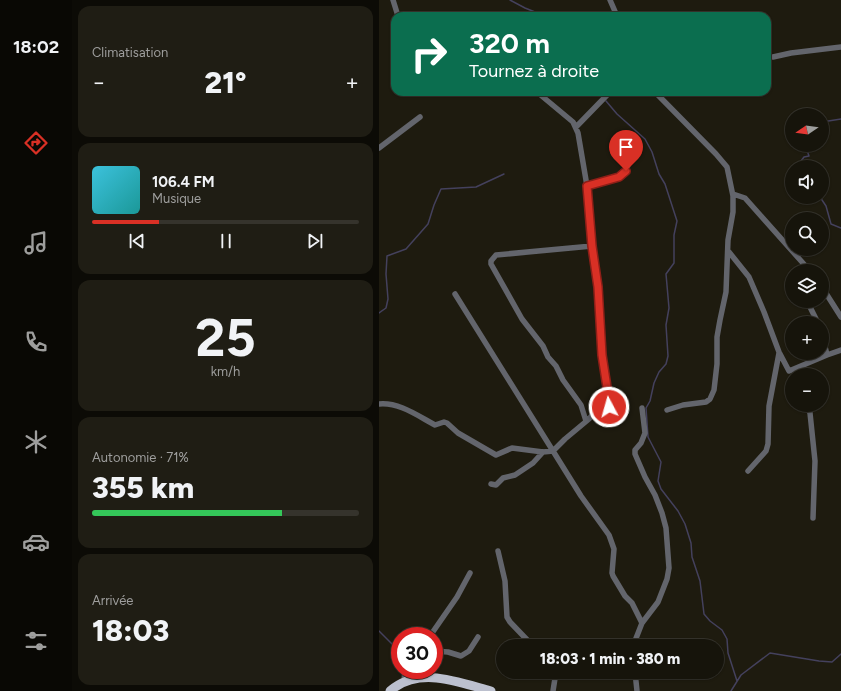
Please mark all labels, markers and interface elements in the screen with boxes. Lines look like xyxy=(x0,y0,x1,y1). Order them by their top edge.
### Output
text: 320 m xyxy=(469,26,550,60)
icon: right xyxy=(403,28,455,80)
text: 18:02 xyxy=(13,36,59,58)
text: Climatisation xyxy=(92,45,168,60)
text: Tournez à droite xyxy=(469,60,599,82)
text: 21° xyxy=(205,64,246,101)
text: − xyxy=(92,69,106,96)
text: + xyxy=(345,69,359,96)
north arrow xyxy=(785,108,829,152)
map controls xyxy=(785,108,829,412)
icon: directions xyxy=(22,129,50,157)
pin xyxy=(609,130,643,171)
icon: arrive xyxy=(615,136,637,158)
button: sound xyxy=(785,160,829,204)
text: 106.4 FM xyxy=(152,173,215,191)
text: Musique xyxy=(152,191,201,206)
button: search xyxy=(785,212,829,256)
icon: music xyxy=(22,229,50,257)
icon: previous xyxy=(126,230,148,252)
icon: pause xyxy=(215,230,237,252)
icon: next xyxy=(304,230,326,252)
button: layers xyxy=(785,264,829,308)
text: 25 xyxy=(195,307,256,369)
button: + xyxy=(785,316,829,360)
icon: phone xyxy=(22,328,50,356)
text: km/h xyxy=(211,364,240,379)
button: − xyxy=(785,368,829,412)
position arrow xyxy=(588,386,630,428)
icon: climate xyxy=(22,428,50,456)
text: Autonomie · 71% xyxy=(92,450,189,465)
text: 355 km xyxy=(92,469,194,506)
icon: car xyxy=(22,528,50,556)
text: Arrivée xyxy=(92,593,133,608)
text: 18:03 xyxy=(92,612,169,649)
icon: filters xyxy=(22,627,50,655)
speed limit sign: 30 xyxy=(391,627,443,679)
text: 18:03 · 1 min · 380 m xyxy=(540,650,680,668)

